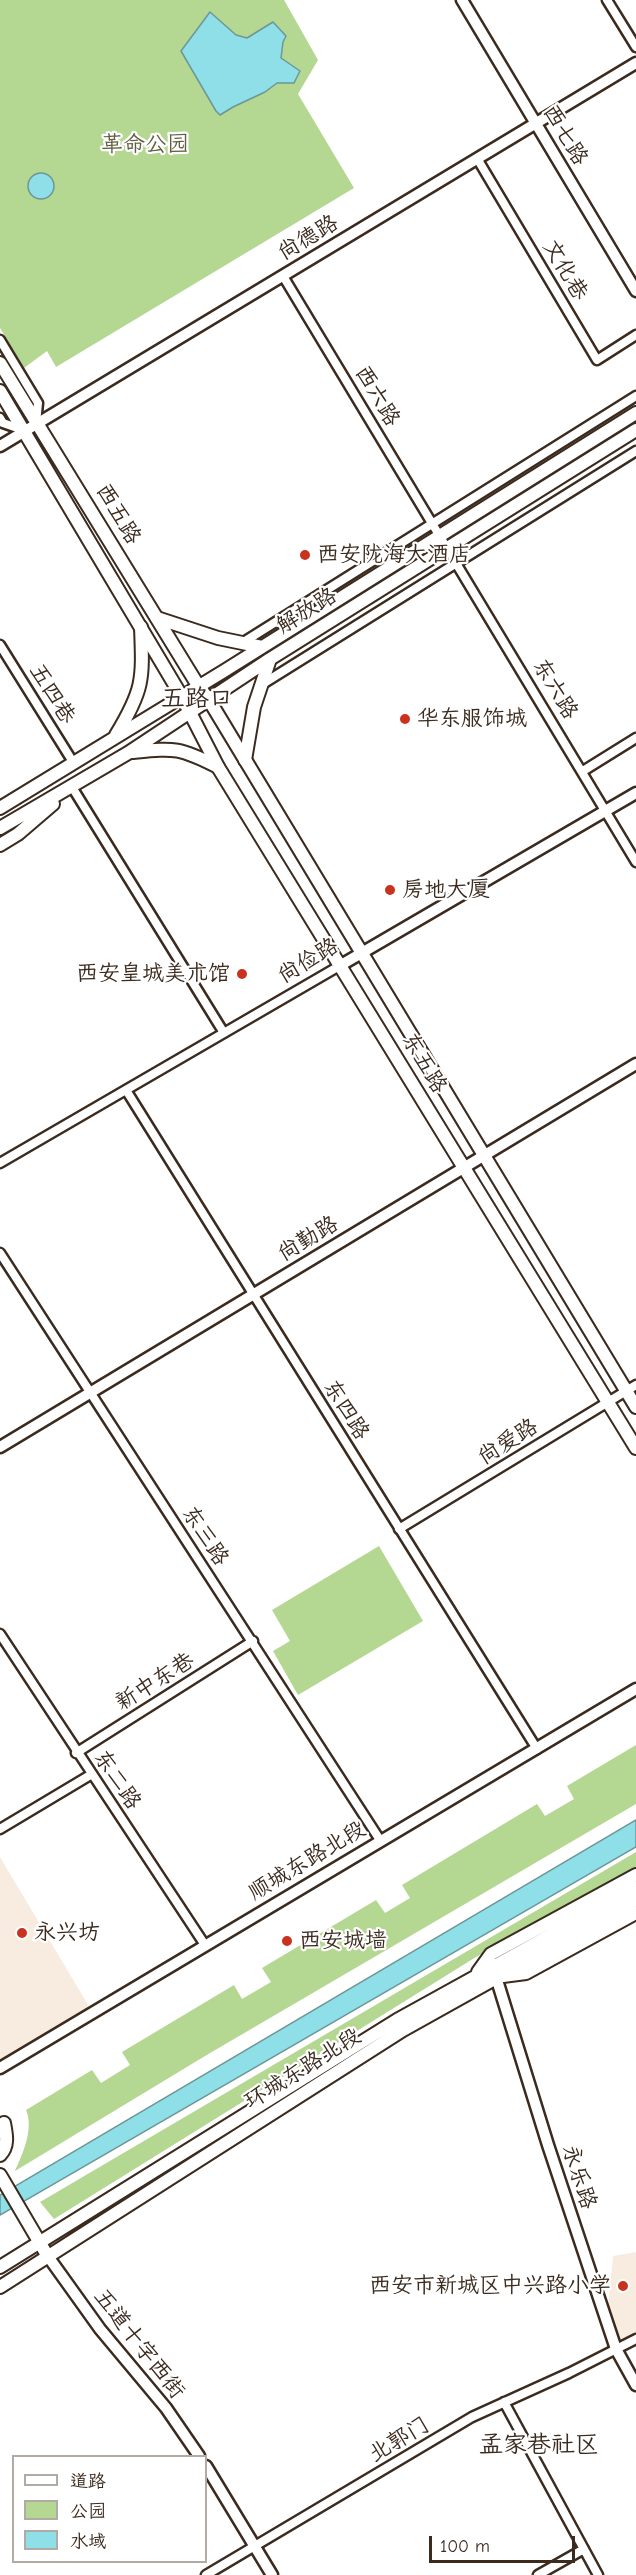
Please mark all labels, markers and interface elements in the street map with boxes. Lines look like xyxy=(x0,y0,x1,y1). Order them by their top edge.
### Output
street label: 西七路 xyxy=(537,100,593,170)
park label: 革命公园 xyxy=(101,132,189,158)
street label: 尚德路 xyxy=(273,210,343,266)
street label: 文化巷 xyxy=(537,235,593,305)
street label: 西六路 xyxy=(349,361,405,431)
street label: 西五路 xyxy=(90,479,146,549)
place label: 西安陇海大酒店 xyxy=(317,542,471,568)
marker: 西安陇海大酒店 xyxy=(298,548,312,562)
street label: 解放路 xyxy=(272,582,342,640)
street label: 东六路 xyxy=(527,654,583,724)
street label: 五四巷 xyxy=(23,659,81,729)
district label: 五路口 xyxy=(161,685,233,713)
place label: 华东服饰城 xyxy=(417,706,527,732)
marker: 华东服饰城 xyxy=(398,712,412,726)
place label: 房地大厦 xyxy=(402,877,490,903)
marker: 房地大厦 xyxy=(383,883,397,897)
street label: 尚俭路 xyxy=(273,933,343,989)
place label: 西安皇城美术馆 xyxy=(76,961,230,987)
marker: 西安皇城美术馆 xyxy=(235,967,249,981)
street label: 东五路 xyxy=(396,1028,452,1098)
street label: 尚勤路 xyxy=(273,1211,343,1267)
street label: 东四路 xyxy=(317,1375,375,1445)
street label: 尚爱路 xyxy=(473,1413,543,1471)
street label: 东三路 xyxy=(176,1501,234,1571)
street label: 新中东巷 xyxy=(111,1647,199,1717)
street label: 东二路 xyxy=(88,1745,146,1815)
street label: 顺城东路北段 xyxy=(244,1816,370,1906)
place label: 永兴坊 xyxy=(34,1920,100,1946)
marker: 永兴坊 xyxy=(15,1926,29,1940)
place label: 西安城墙 xyxy=(299,1928,387,1954)
marker: 西安城墙 xyxy=(280,1934,294,1948)
street label: 环城东路北段 xyxy=(240,2023,366,2115)
street label: 永乐路 xyxy=(556,2142,602,2212)
place label: 西安市新城区中兴路小学 xyxy=(369,2273,611,2299)
marker: 西安市新城区中兴路小学 xyxy=(616,2279,630,2293)
street label: 五道十字西街 xyxy=(88,2284,190,2404)
street label: 北郭门 xyxy=(364,2412,434,2468)
district label: 孟家巷社区 xyxy=(479,2431,599,2459)
legend xyxy=(12,2455,207,2563)
text: 道路 xyxy=(70,2471,106,2492)
text: 公园 xyxy=(70,2501,106,2522)
scale bar xyxy=(432,2524,578,2562)
text: 水域 xyxy=(70,2531,106,2552)
text: 100 m xyxy=(440,2536,490,2557)

